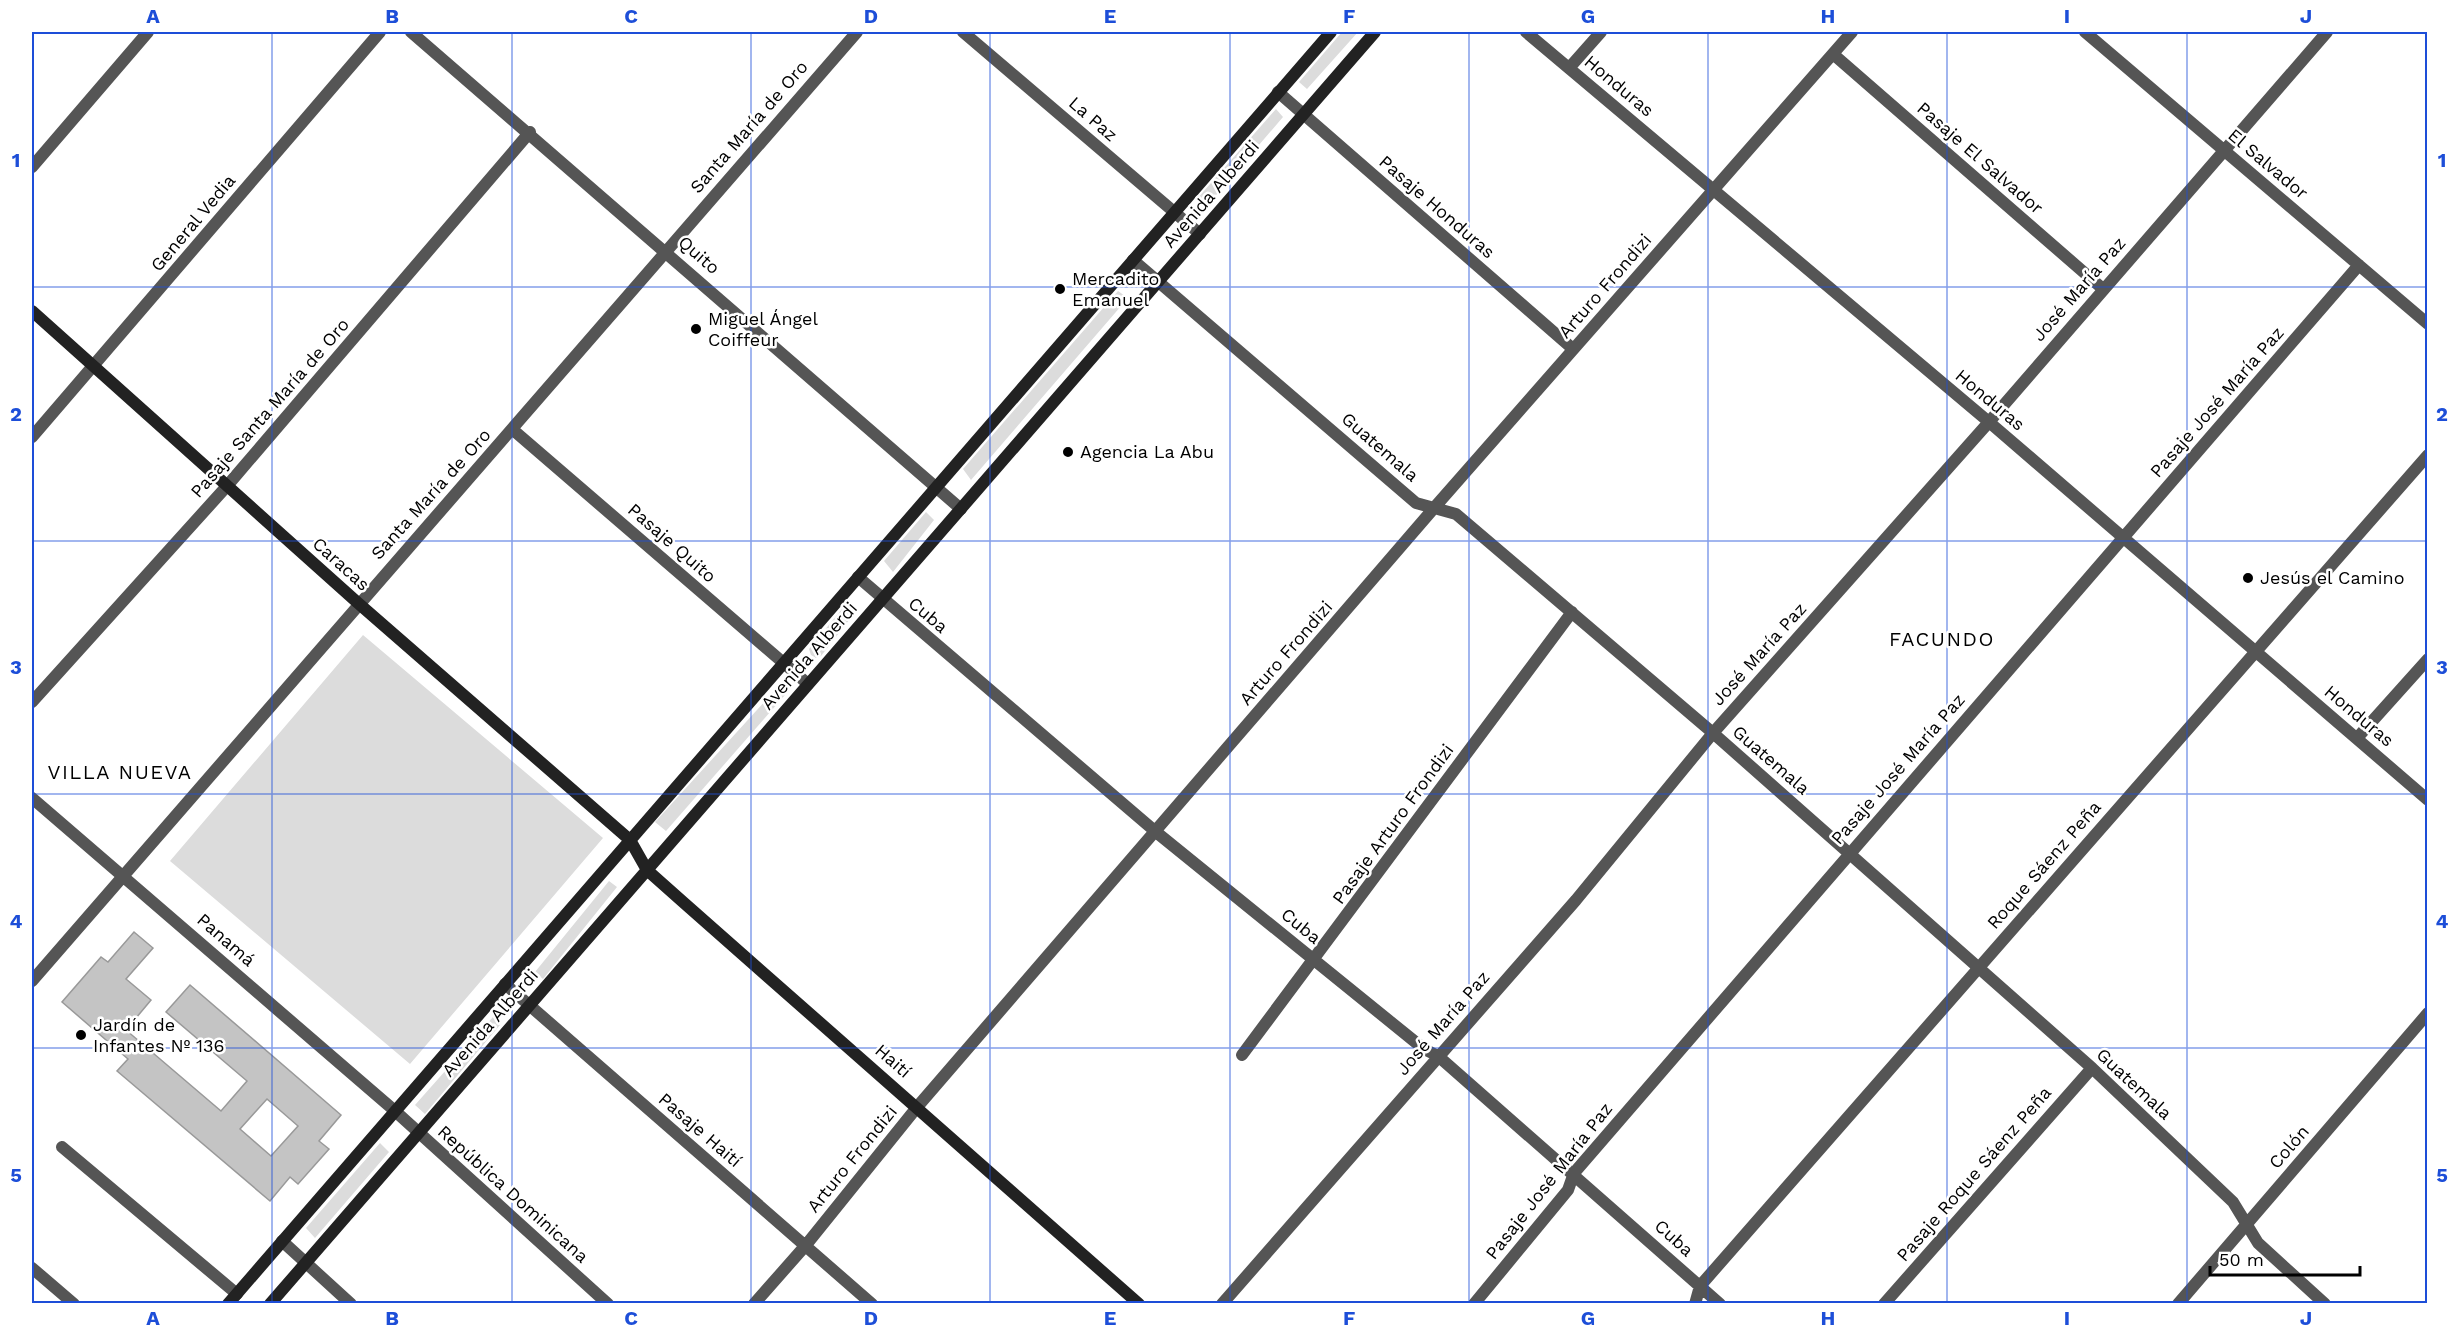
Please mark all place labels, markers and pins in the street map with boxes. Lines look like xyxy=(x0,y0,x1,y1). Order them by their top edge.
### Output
place label: Mercadito Emanuel xyxy=(1072,268,1159,310)
marker: Mercadito Emanuel xyxy=(1053,282,1067,296)
place label: Miguel Ángel Coiffeur xyxy=(708,308,819,350)
marker: Miguel Ángel Coiffeur xyxy=(689,322,703,336)
place label: Agencia La Abu xyxy=(1080,441,1214,462)
marker: Agencia La Abu xyxy=(1061,445,1075,459)
place label: Jesús el Camino xyxy=(2260,567,2404,588)
marker: Jesús el Camino xyxy=(2241,571,2255,585)
place label: Jardín de Infantes Nº 136 xyxy=(93,1014,224,1056)
marker: Jardín de Infantes Nº 136 xyxy=(74,1028,88,1042)

